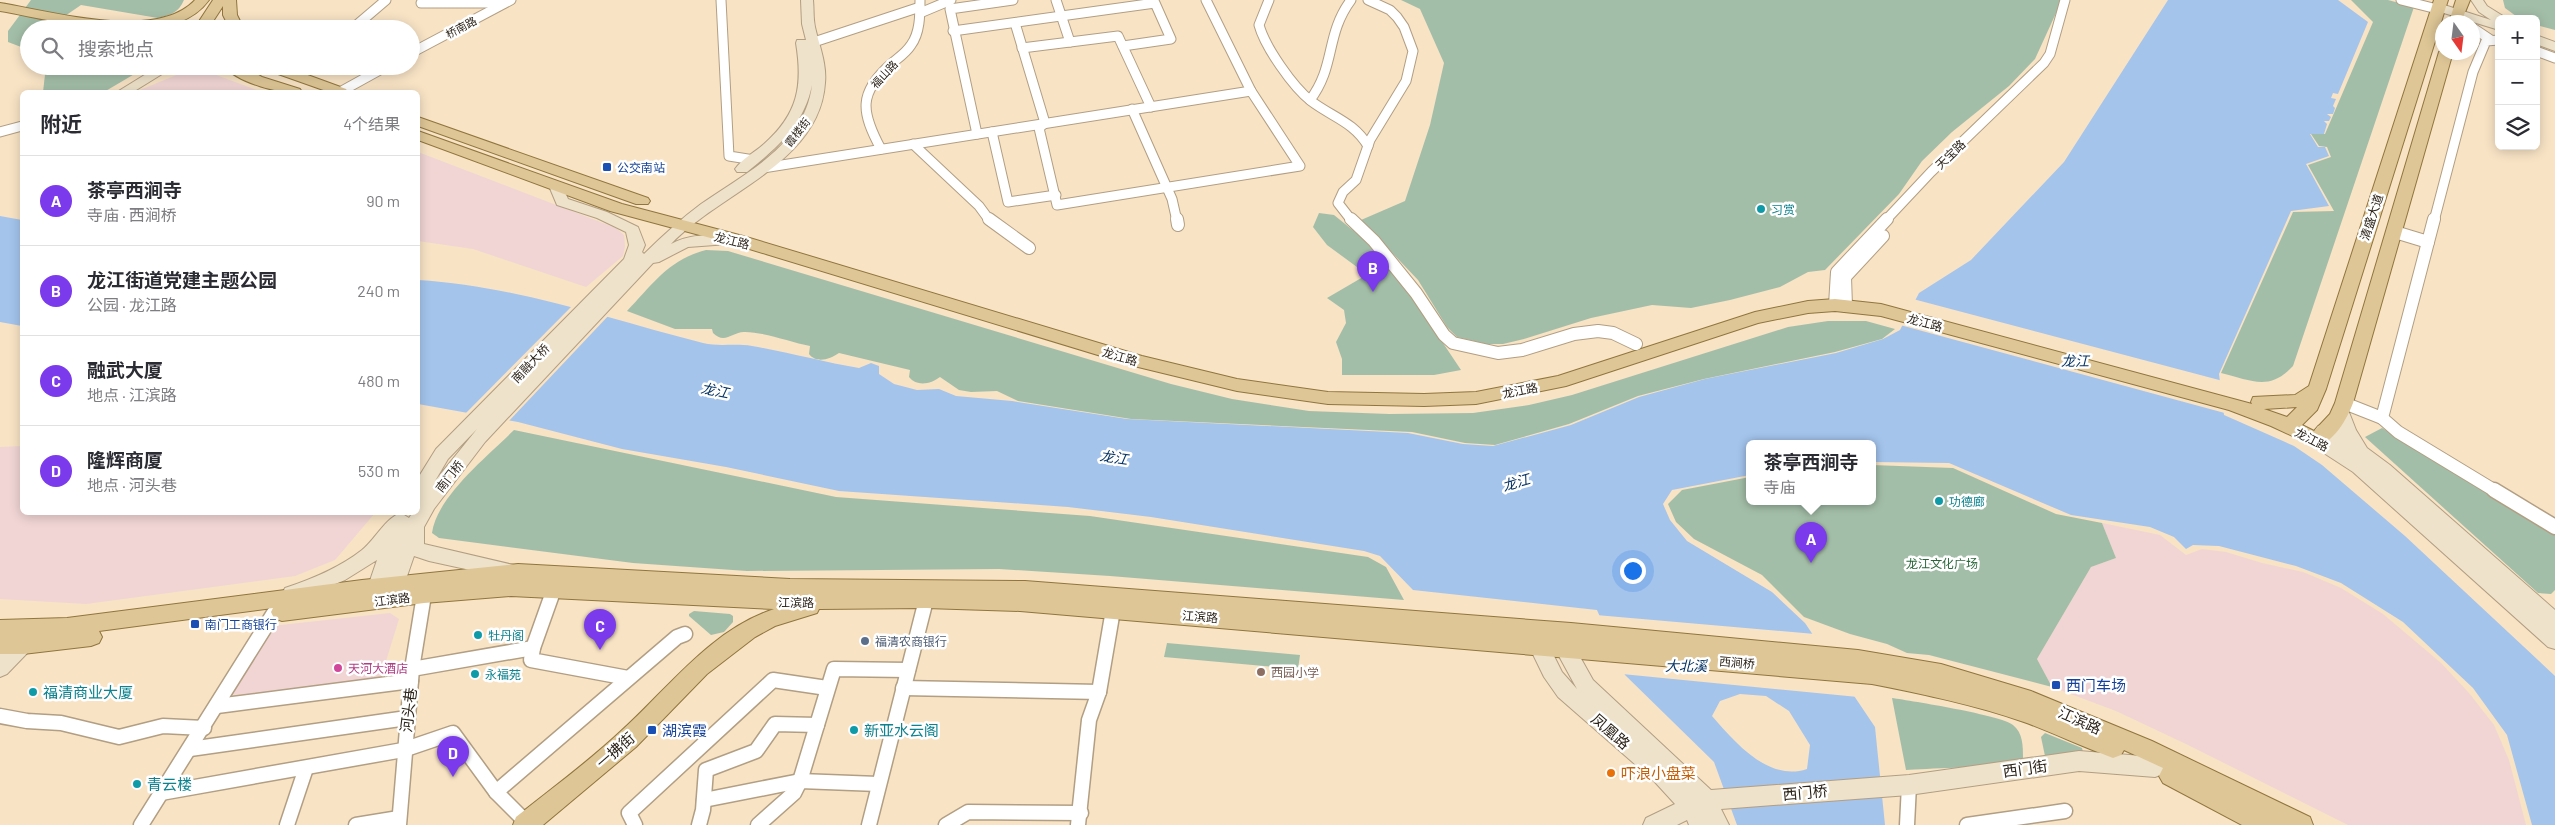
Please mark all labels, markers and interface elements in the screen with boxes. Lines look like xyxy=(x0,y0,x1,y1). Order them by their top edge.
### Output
street label: 桥南路 xyxy=(443,14,479,40)
north arrow xyxy=(2435,15,2480,60)
map controls xyxy=(2495,15,2540,150)
button: + xyxy=(2495,15,2540,60)
search box xyxy=(20,20,420,75)
icon: search xyxy=(38,34,66,62)
text: 搜索地点 xyxy=(78,37,154,60)
street label: 福山路 xyxy=(868,57,900,91)
button: − xyxy=(2495,60,2540,105)
button: layers xyxy=(2495,105,2540,150)
text: 附近 xyxy=(40,111,82,136)
text: 4个结果 xyxy=(343,114,400,133)
street label: 霞楼街 xyxy=(782,115,812,149)
street label: 天宝路 xyxy=(1932,136,1968,172)
place label: 公交南站 xyxy=(617,160,665,174)
marker: 公交南站 xyxy=(601,161,613,173)
text: 茶亭西涧寺 xyxy=(87,178,182,201)
text: A xyxy=(51,191,61,210)
text: 90 m xyxy=(366,191,400,210)
street label: 清盛大道 xyxy=(2357,192,2385,242)
place label: 习赏 xyxy=(1771,202,1795,216)
marker: 习赏 xyxy=(1755,203,1767,215)
text: 寺庙 · 西涧桥 xyxy=(87,205,177,224)
street label: 龙江路 xyxy=(713,229,751,251)
pin: B xyxy=(1357,251,1389,292)
text: 龙江街道党建主题公园 xyxy=(87,268,277,291)
text: B xyxy=(51,281,61,300)
text: 240 m xyxy=(357,281,400,300)
text: 公园 · 龙江路 xyxy=(87,295,177,314)
street label: 龙江路 xyxy=(1906,311,1944,333)
street label: 南融大桥 xyxy=(508,341,552,385)
street label: 龙江路 xyxy=(1101,344,1139,368)
water label: 龙江 xyxy=(2061,352,2091,369)
text: 融武大厦 xyxy=(87,358,163,381)
text: C xyxy=(51,371,61,390)
text: 480 m xyxy=(357,371,400,390)
water label: 龙江 xyxy=(700,379,732,401)
street label: 龙江路 xyxy=(1501,380,1539,400)
text: 地点 · 江滨路 xyxy=(87,385,177,404)
street label: 龙江路 xyxy=(2293,425,2331,453)
popup xyxy=(1746,440,1876,505)
water label: 龙江 xyxy=(1099,446,1131,468)
text: 隆辉商厦 xyxy=(87,448,163,471)
text: 茶亭西涧寺 xyxy=(1763,450,1859,473)
street label: 南门桥 xyxy=(432,458,466,494)
text: D xyxy=(51,461,61,480)
text: 530 m xyxy=(358,461,400,480)
water label: 龙江 xyxy=(1500,469,1534,494)
text: 地点 · 河头巷 xyxy=(87,475,177,494)
text: 寺庙 xyxy=(1763,477,1796,496)
place label: 功德廊 xyxy=(1949,494,1985,508)
marker: 功德廊 xyxy=(1933,495,1945,507)
pin: A xyxy=(1795,522,1827,563)
park label: 龙江文化广场 xyxy=(1906,556,1978,570)
your location xyxy=(1620,558,1646,584)
street label: 江滨路 xyxy=(373,590,411,608)
street label: 江滨路 xyxy=(778,595,814,609)
street label: 江滨路 xyxy=(1182,608,1218,624)
pin: C xyxy=(584,609,616,650)
place label: 南门工商银行 xyxy=(205,617,277,631)
marker: 南门工商银行 xyxy=(189,618,201,630)
place label: 牡丹阁 xyxy=(488,628,524,642)
marker: 牡丹阁 xyxy=(472,629,484,641)
place label: 福清农商银行 xyxy=(875,634,947,648)
marker: 福清农商银行 xyxy=(859,635,871,647)
street label: 西涧桥 xyxy=(1718,653,1756,671)
water label: 大北溪 xyxy=(1665,657,1709,674)
place label: 天河大酒店 xyxy=(348,661,408,675)
marker: 天河大酒店 xyxy=(332,662,344,674)
place label: 西园小学 xyxy=(1271,665,1319,679)
marker: 西园小学 xyxy=(1255,666,1267,678)
place label: 永福苑 xyxy=(485,667,521,681)
marker: 永福苑 xyxy=(469,668,481,680)
place label: 西门车场 xyxy=(2066,676,2126,694)
marker: 西门车场 xyxy=(2050,679,2062,691)
place label: 福清商业大厦 xyxy=(43,683,133,701)
marker: 福清商业大厦 xyxy=(27,686,39,698)
street label: 河头巷 xyxy=(396,687,420,733)
street label: 江滨路 xyxy=(2056,703,2104,737)
street label: 凤凰路 xyxy=(1588,709,1634,753)
place label: 湖滨霞 xyxy=(662,721,707,739)
place label: 新亚水云阁 xyxy=(864,721,939,739)
marker: 湖滨霞 xyxy=(646,724,658,736)
marker: 新亚水云阁 xyxy=(848,724,860,736)
street label: 一拂街 xyxy=(592,728,638,772)
pin: D xyxy=(437,736,469,777)
street label: 西门街 xyxy=(2001,756,2049,780)
place label: 吓浪小盘菜 xyxy=(1621,764,1696,782)
marker: 吓浪小盘菜 xyxy=(1605,767,1617,779)
place label: 青云楼 xyxy=(147,775,192,793)
marker: 青云楼 xyxy=(131,778,143,790)
street label: 西门桥 xyxy=(1782,781,1828,803)

